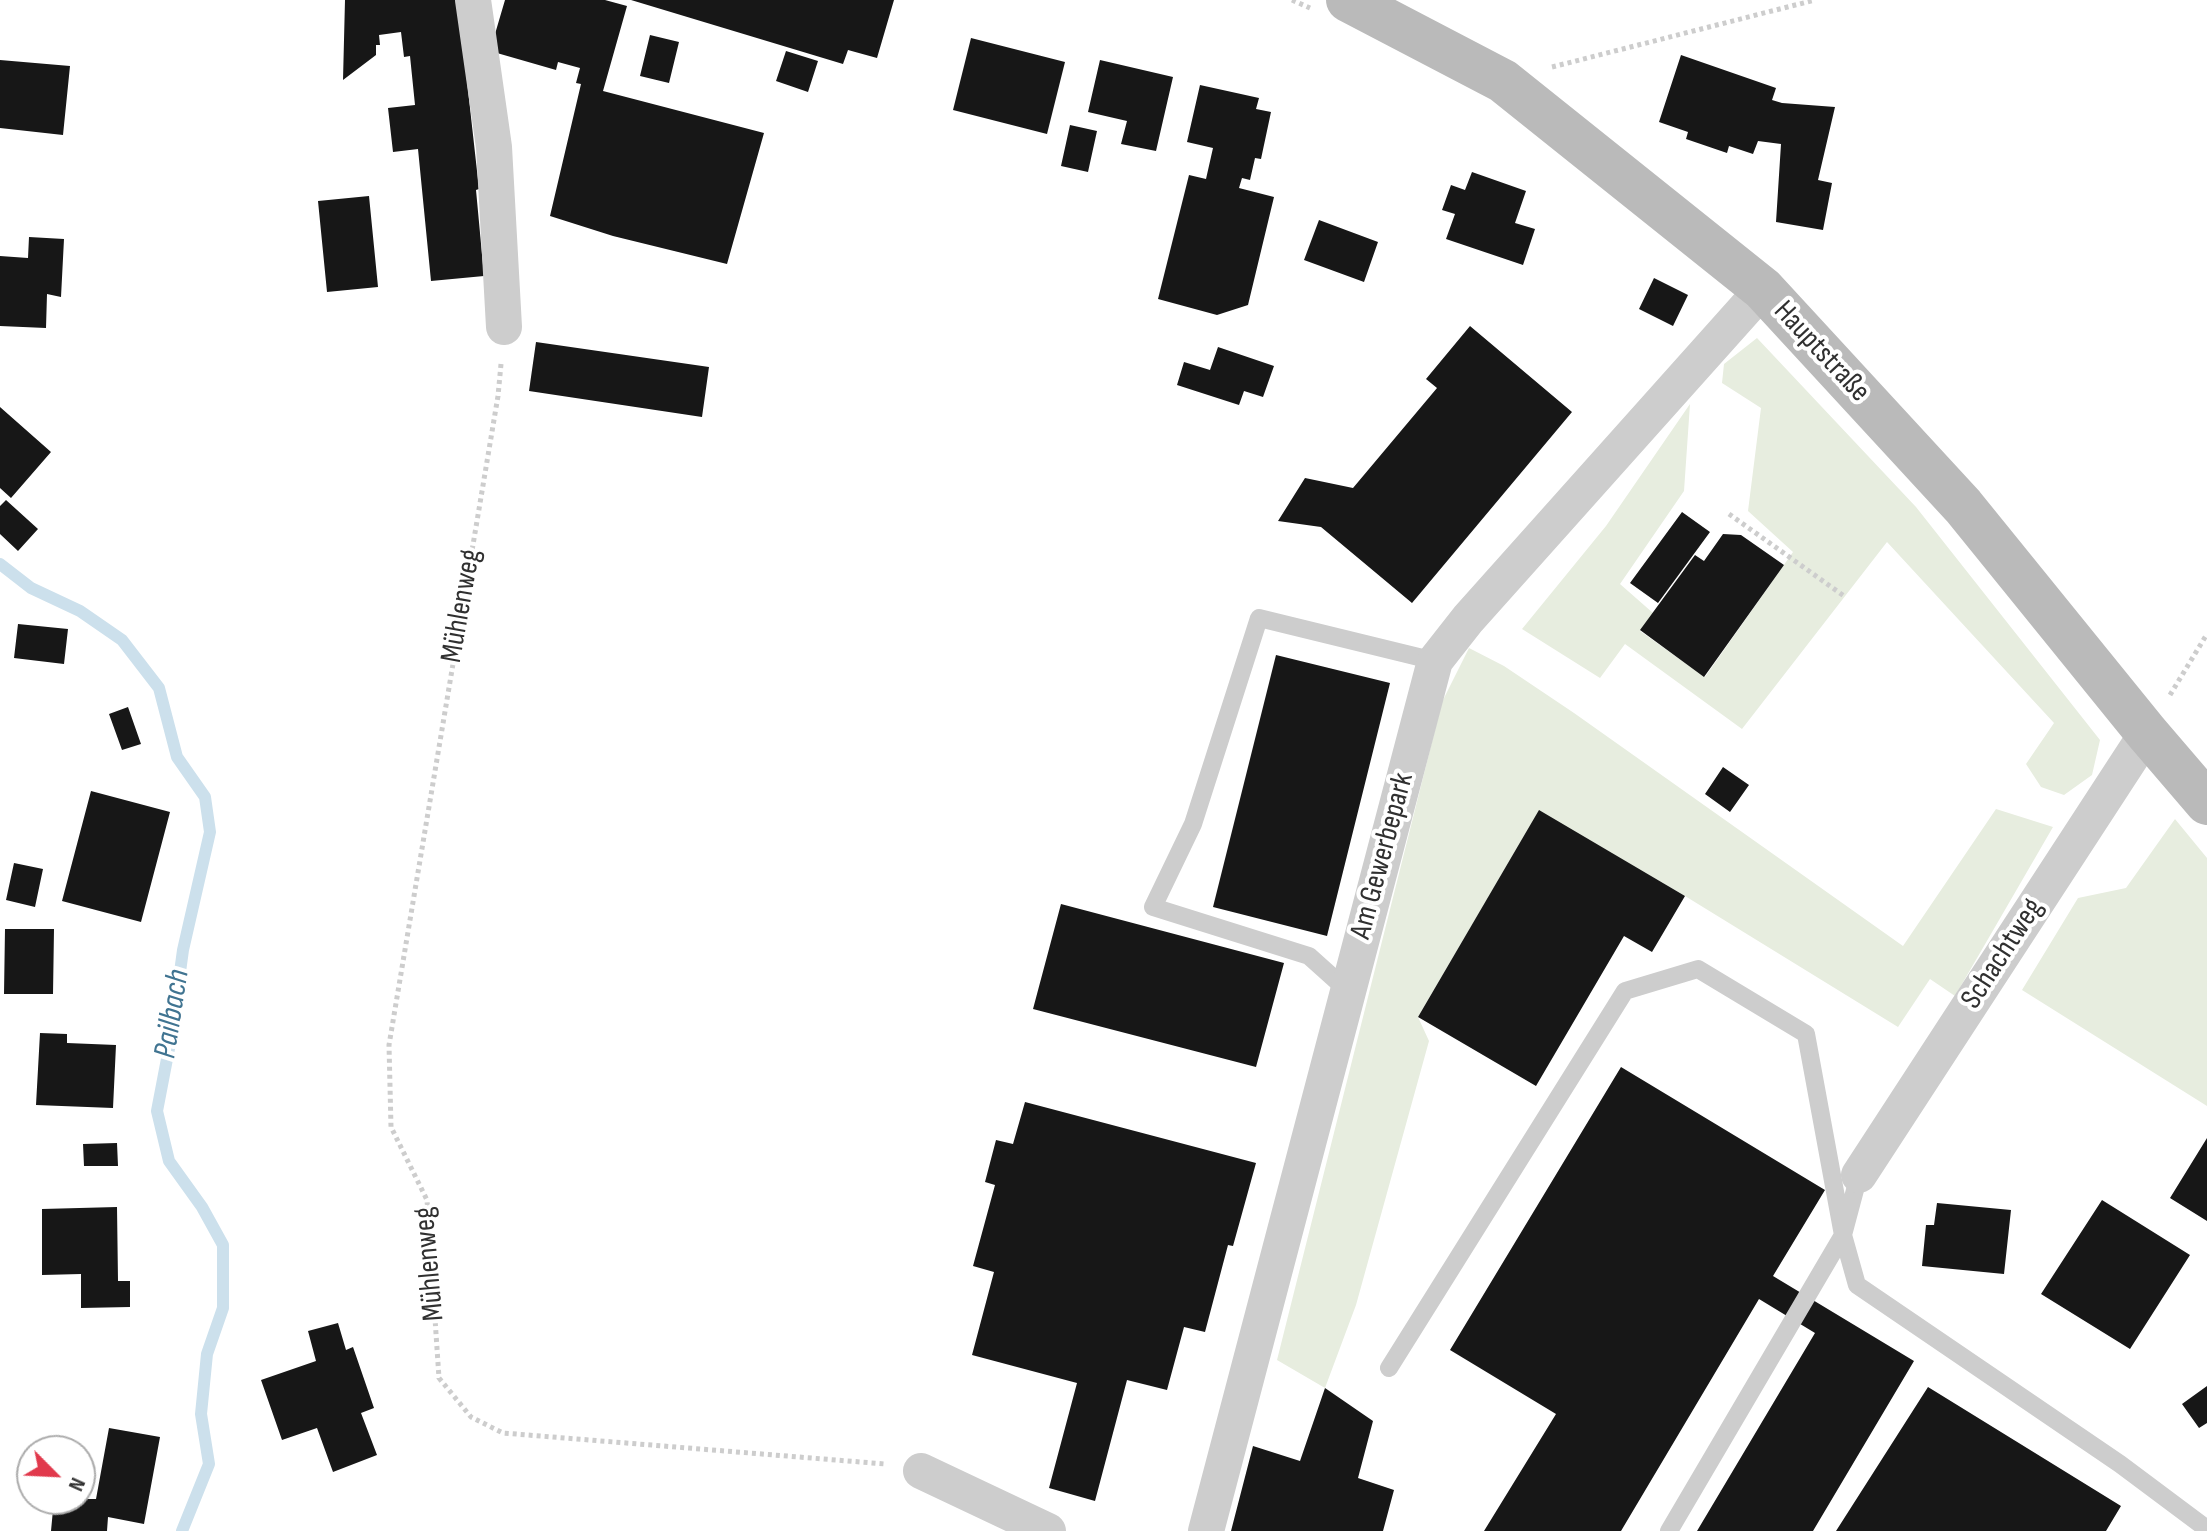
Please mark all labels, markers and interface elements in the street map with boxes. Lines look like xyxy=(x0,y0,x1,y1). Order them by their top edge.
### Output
street label: Hauptstraße xyxy=(1765,294,1877,410)
street label: Mühlenweg xyxy=(434,547,490,665)
street label: Am Gewerbepark xyxy=(1344,769,1422,943)
street label: Schachtweg xyxy=(1954,892,2052,1016)
water label: Pailbach xyxy=(147,967,199,1061)
street label: Mühlenweg xyxy=(407,1205,453,1323)
north arrow xyxy=(16,1435,96,1515)
text: N xyxy=(62,1473,91,1495)

